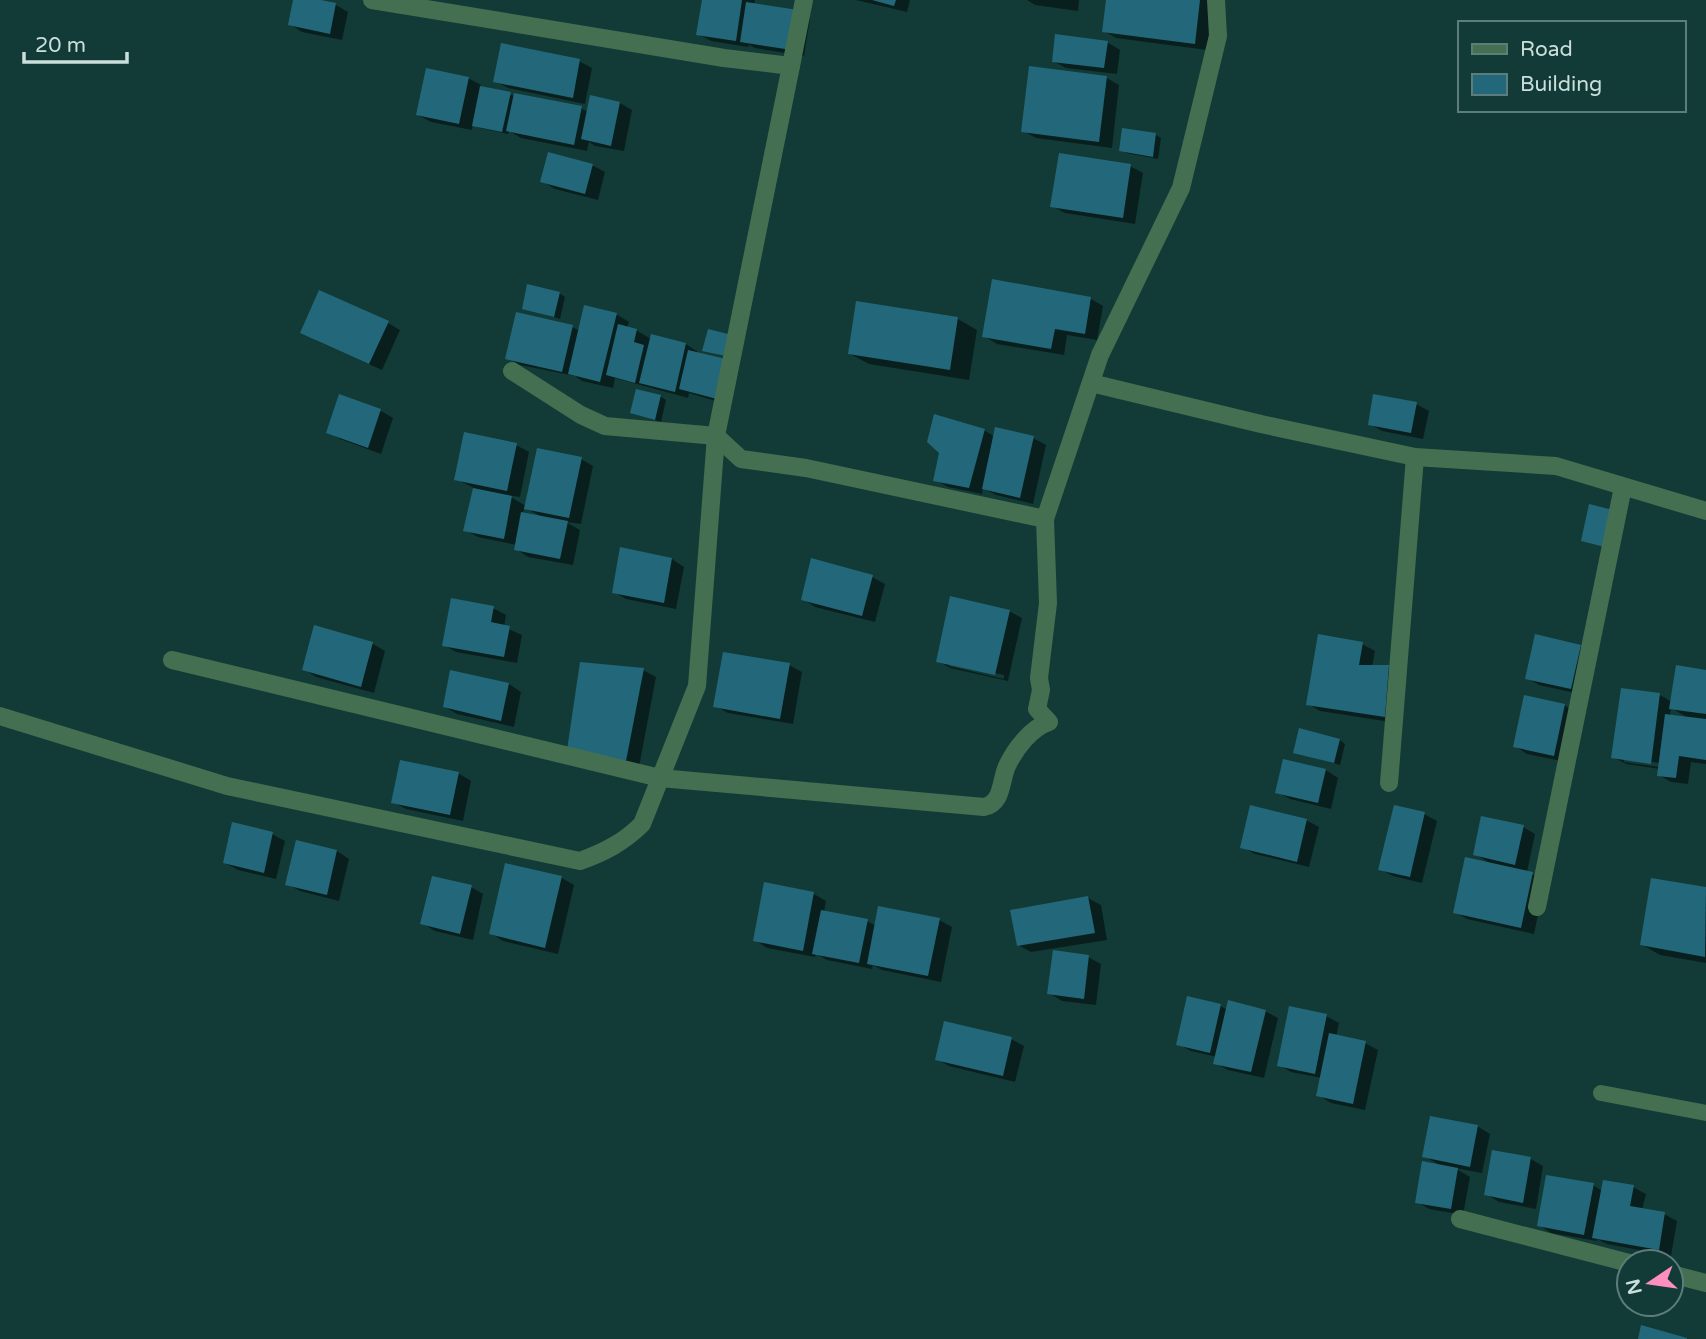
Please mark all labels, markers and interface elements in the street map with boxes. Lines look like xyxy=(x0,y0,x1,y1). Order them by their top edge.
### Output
scale bar xyxy=(24,21,128,65)
legend xyxy=(1458,21,1685,112)
text: 20 m xyxy=(35,33,86,58)
text: Road xyxy=(1520,37,1573,62)
text: Building xyxy=(1520,72,1602,97)
north arrow xyxy=(1615,1248,1685,1318)
text: N xyxy=(1622,1277,1647,1297)

